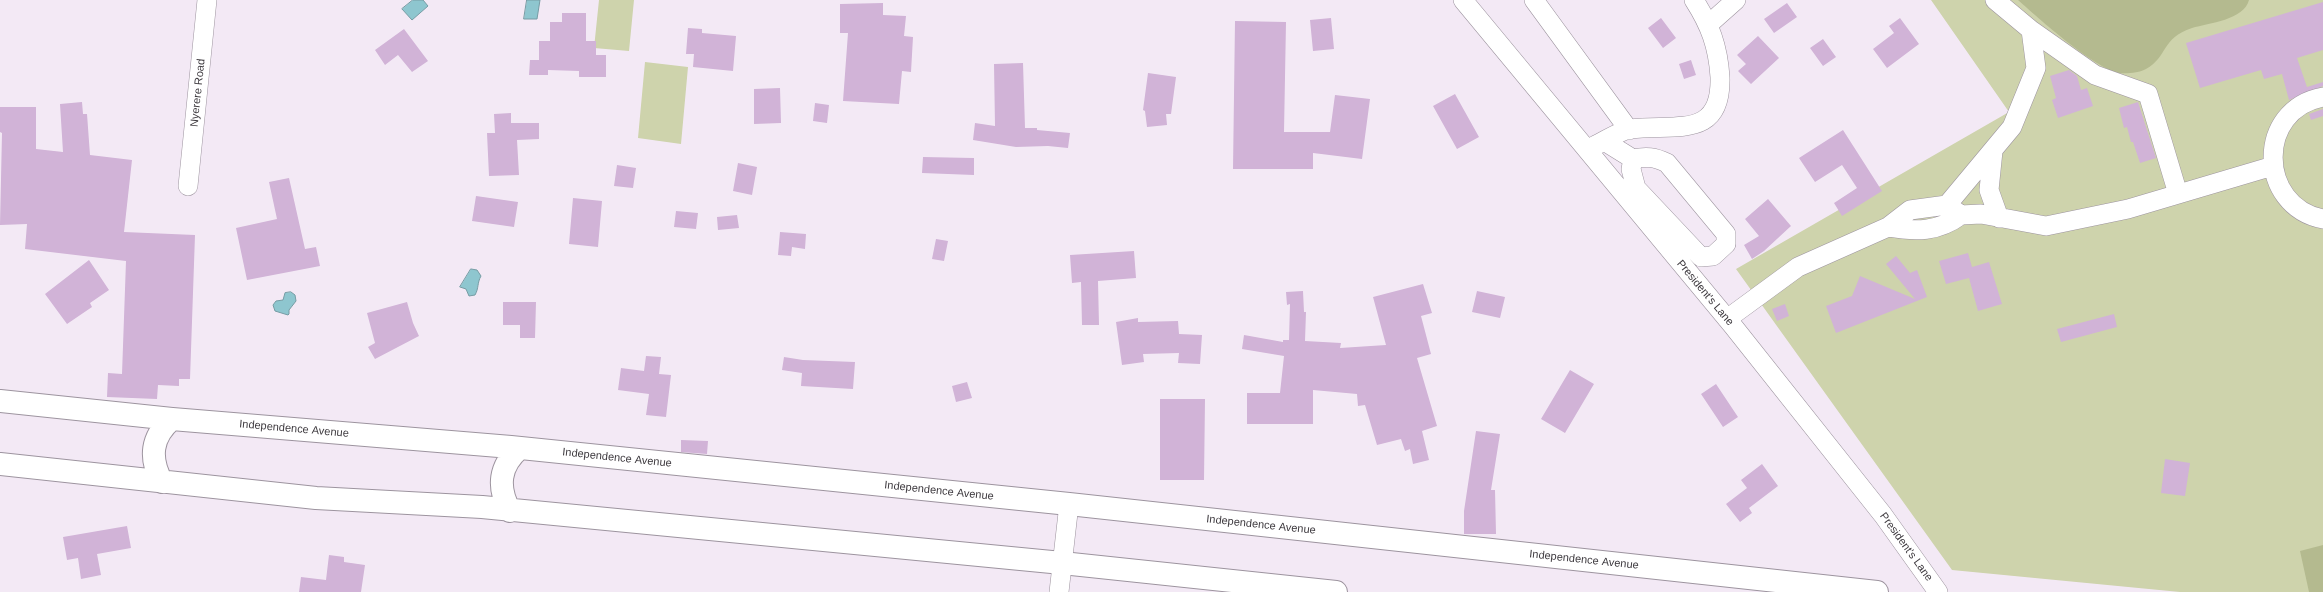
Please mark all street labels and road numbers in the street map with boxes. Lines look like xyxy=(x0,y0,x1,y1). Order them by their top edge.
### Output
street label: Nyerere Road xyxy=(188,58,208,128)
street label: President's Lane xyxy=(1674,258,1736,328)
street label: Independence Avenue xyxy=(239,418,349,440)
street label: Independence Avenue xyxy=(562,446,672,470)
street label: Independence Avenue xyxy=(884,479,994,503)
street label: President's Lane xyxy=(1877,510,1935,584)
street label: Independence Avenue xyxy=(1206,513,1316,537)
street label: Independence Avenue xyxy=(1529,548,1639,572)

